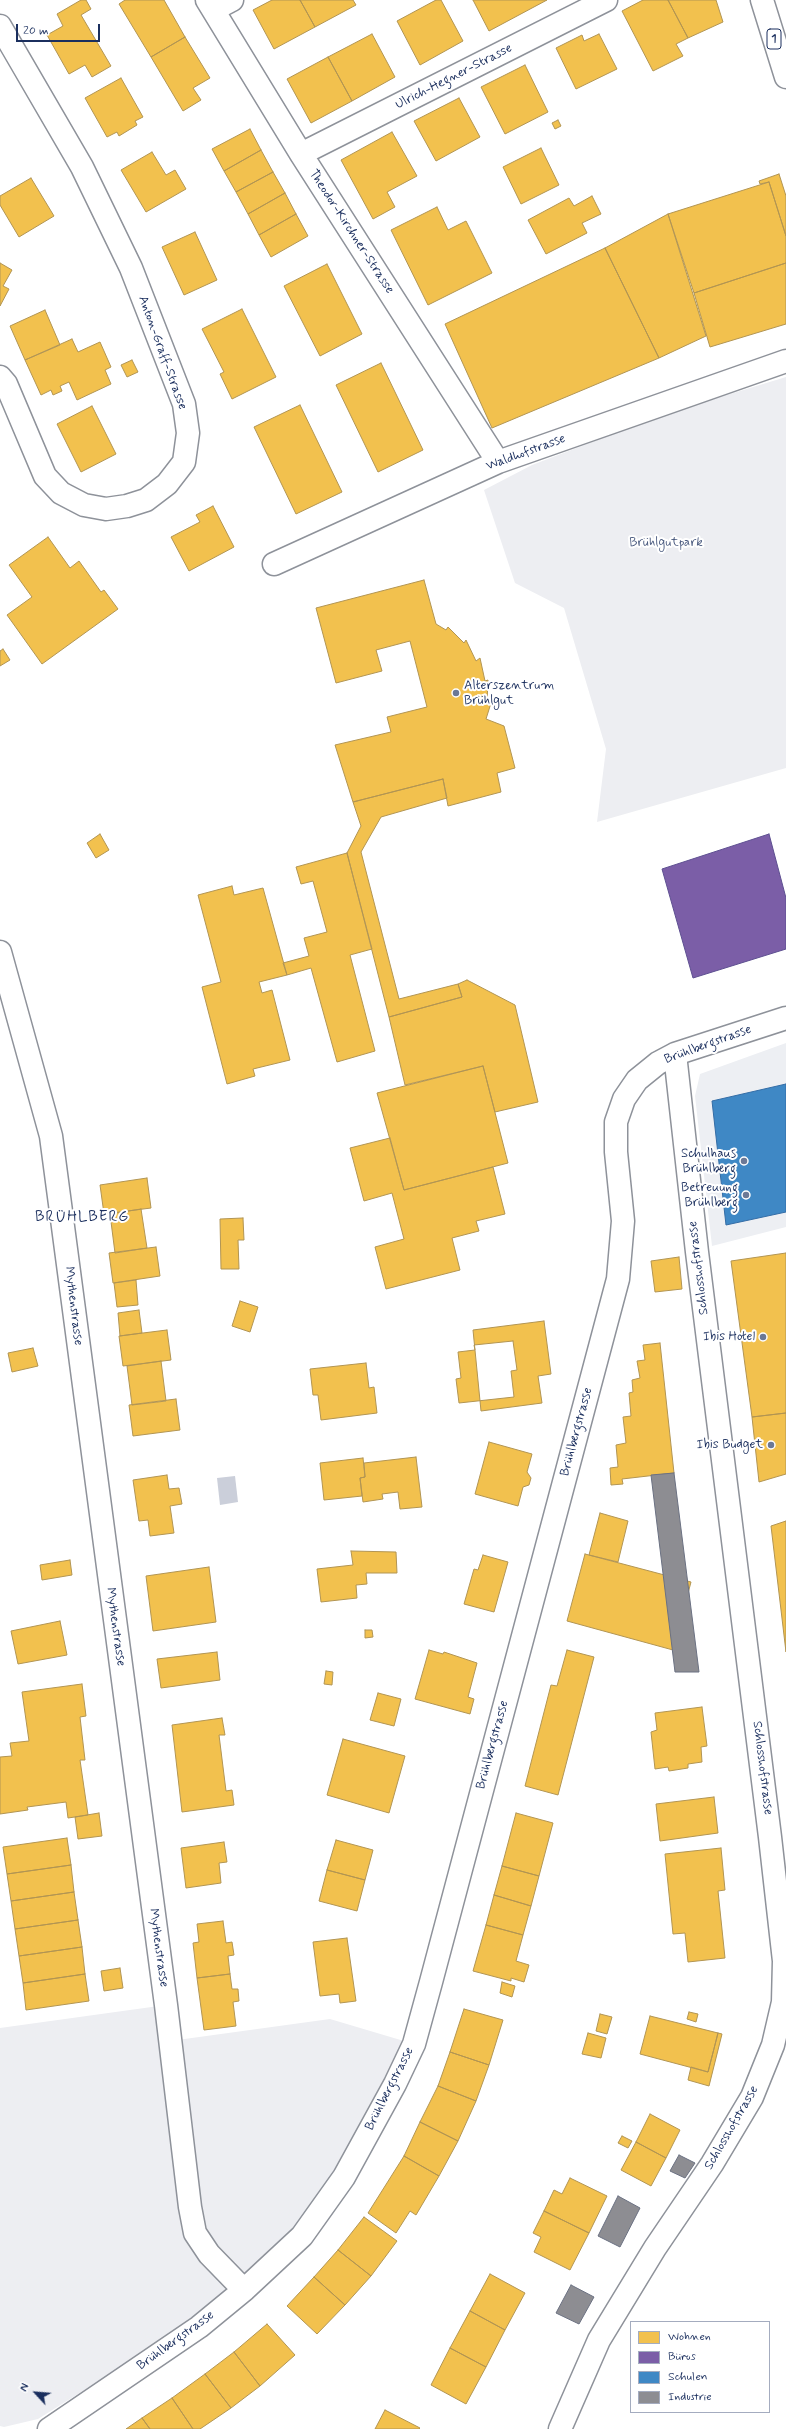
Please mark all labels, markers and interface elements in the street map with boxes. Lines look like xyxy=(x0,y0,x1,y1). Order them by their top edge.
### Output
scale bar xyxy=(18,16,102,42)
text: 20 m xyxy=(23,23,49,39)
road number: 1 xyxy=(767,29,781,49)
street label: Ulrich-Hegner-Strasse xyxy=(393,41,515,113)
street label: Theodor-Kirchner-Strasse xyxy=(305,167,397,297)
street label: Anton-Graff-Strasse xyxy=(134,294,190,412)
street label: Waldhofstrasse xyxy=(484,431,568,475)
park label: Brühlgutpark xyxy=(629,535,703,551)
place label: Alterszentrum Brühlgut xyxy=(464,678,554,709)
marker: Alterszentrum Brühlgut xyxy=(451,688,461,698)
street label: Brühlbergstrasse xyxy=(662,1022,754,1068)
place label: Schulhaus Brühlberg xyxy=(681,1146,736,1177)
marker: Schulhaus Brühlberg xyxy=(739,1156,749,1166)
place label: Betreuung Brühlberg xyxy=(681,1180,738,1211)
marker: Betreuung Brühlberg xyxy=(741,1190,751,1200)
district label: BRÜHLBERG xyxy=(36,1209,128,1227)
street label: Schlosshofstrasse xyxy=(686,1220,712,1316)
street label: Mythenstrasse xyxy=(60,1266,86,1346)
place label: Ibis Hotel xyxy=(703,1329,755,1345)
marker: Ibis Hotel xyxy=(758,1332,768,1342)
street label: Brühlbergstrasse xyxy=(558,1386,596,1478)
place label: Ibis Budget xyxy=(697,1437,763,1453)
marker: Ibis Budget xyxy=(766,1440,776,1450)
street label: Mythenstrasse xyxy=(102,1587,128,1667)
street label: Brühlbergstrasse xyxy=(474,1699,512,1791)
street label: Schlosshofstrasse xyxy=(749,1720,775,1816)
street label: Mythenstrasse xyxy=(145,1908,171,1988)
street label: Brühlbergstrasse xyxy=(362,2045,418,2133)
street label: Schlosshofstrasse xyxy=(702,2083,762,2173)
street label: Brühlbergstrasse xyxy=(134,2308,218,2374)
legend xyxy=(630,2321,770,2413)
text: Wohnen xyxy=(668,2329,711,2345)
text: Büros xyxy=(668,2349,696,2365)
text: Schulen xyxy=(668,2369,708,2385)
north arrow xyxy=(16,2373,56,2413)
text: N xyxy=(17,2381,33,2394)
text: Industrie xyxy=(668,2389,712,2405)

